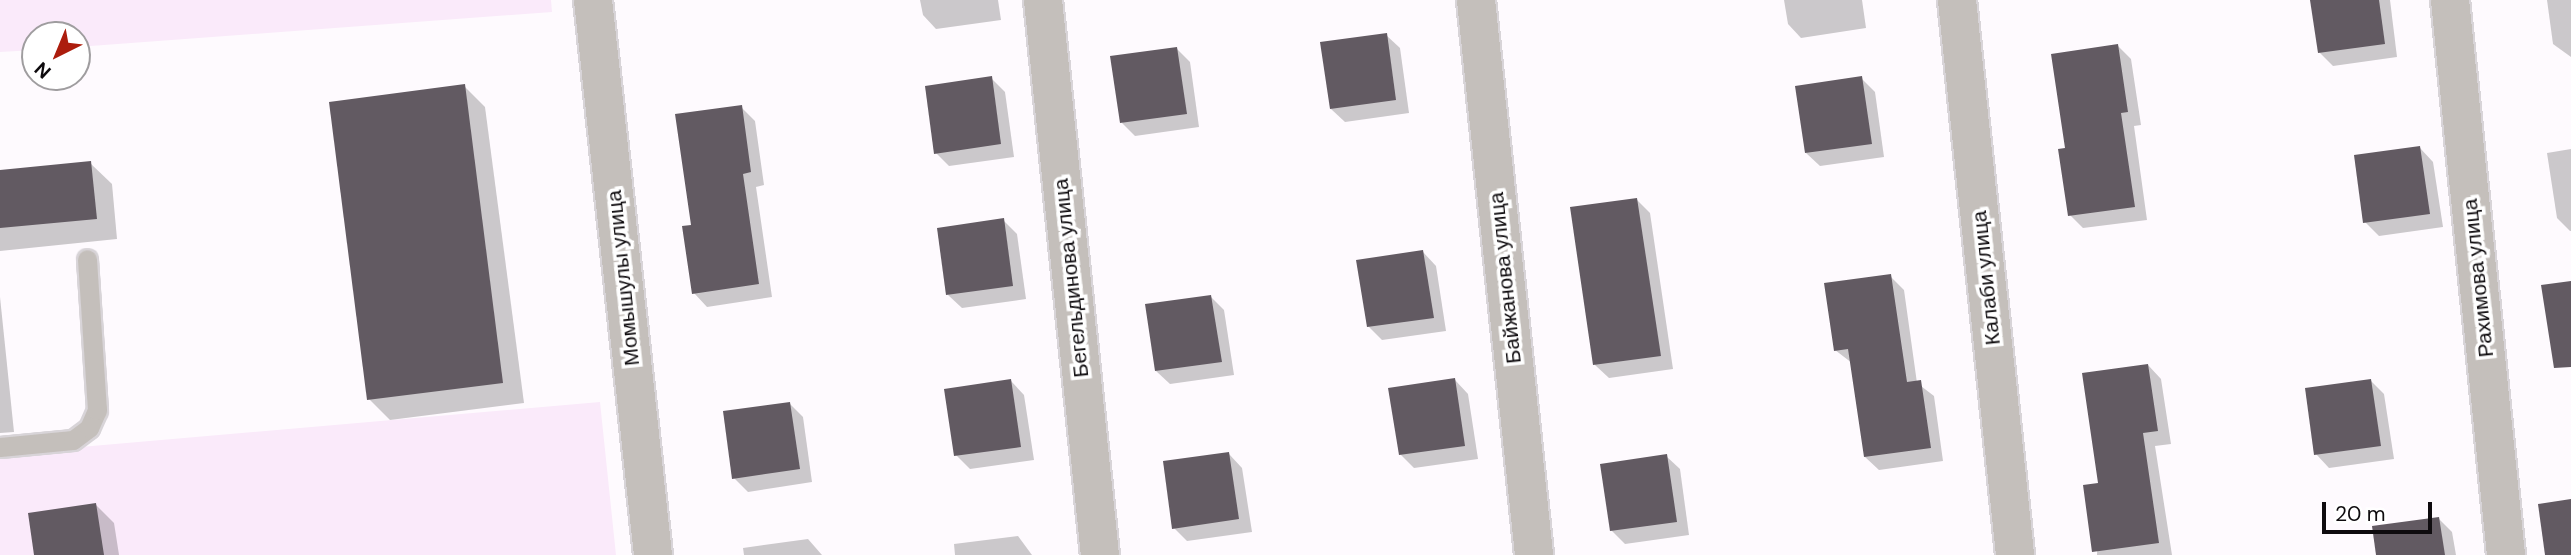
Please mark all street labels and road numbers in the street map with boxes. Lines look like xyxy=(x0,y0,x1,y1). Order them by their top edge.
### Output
street label: Бегельдинова улица xyxy=(1048,177,1094,379)
street label: Момышулы улица xyxy=(601,189,645,367)
street label: Байжанова улица xyxy=(1483,191,1527,365)
street label: Рахимова улица xyxy=(2457,197,2499,359)
street label: Калаби улица xyxy=(1966,210,2006,346)

